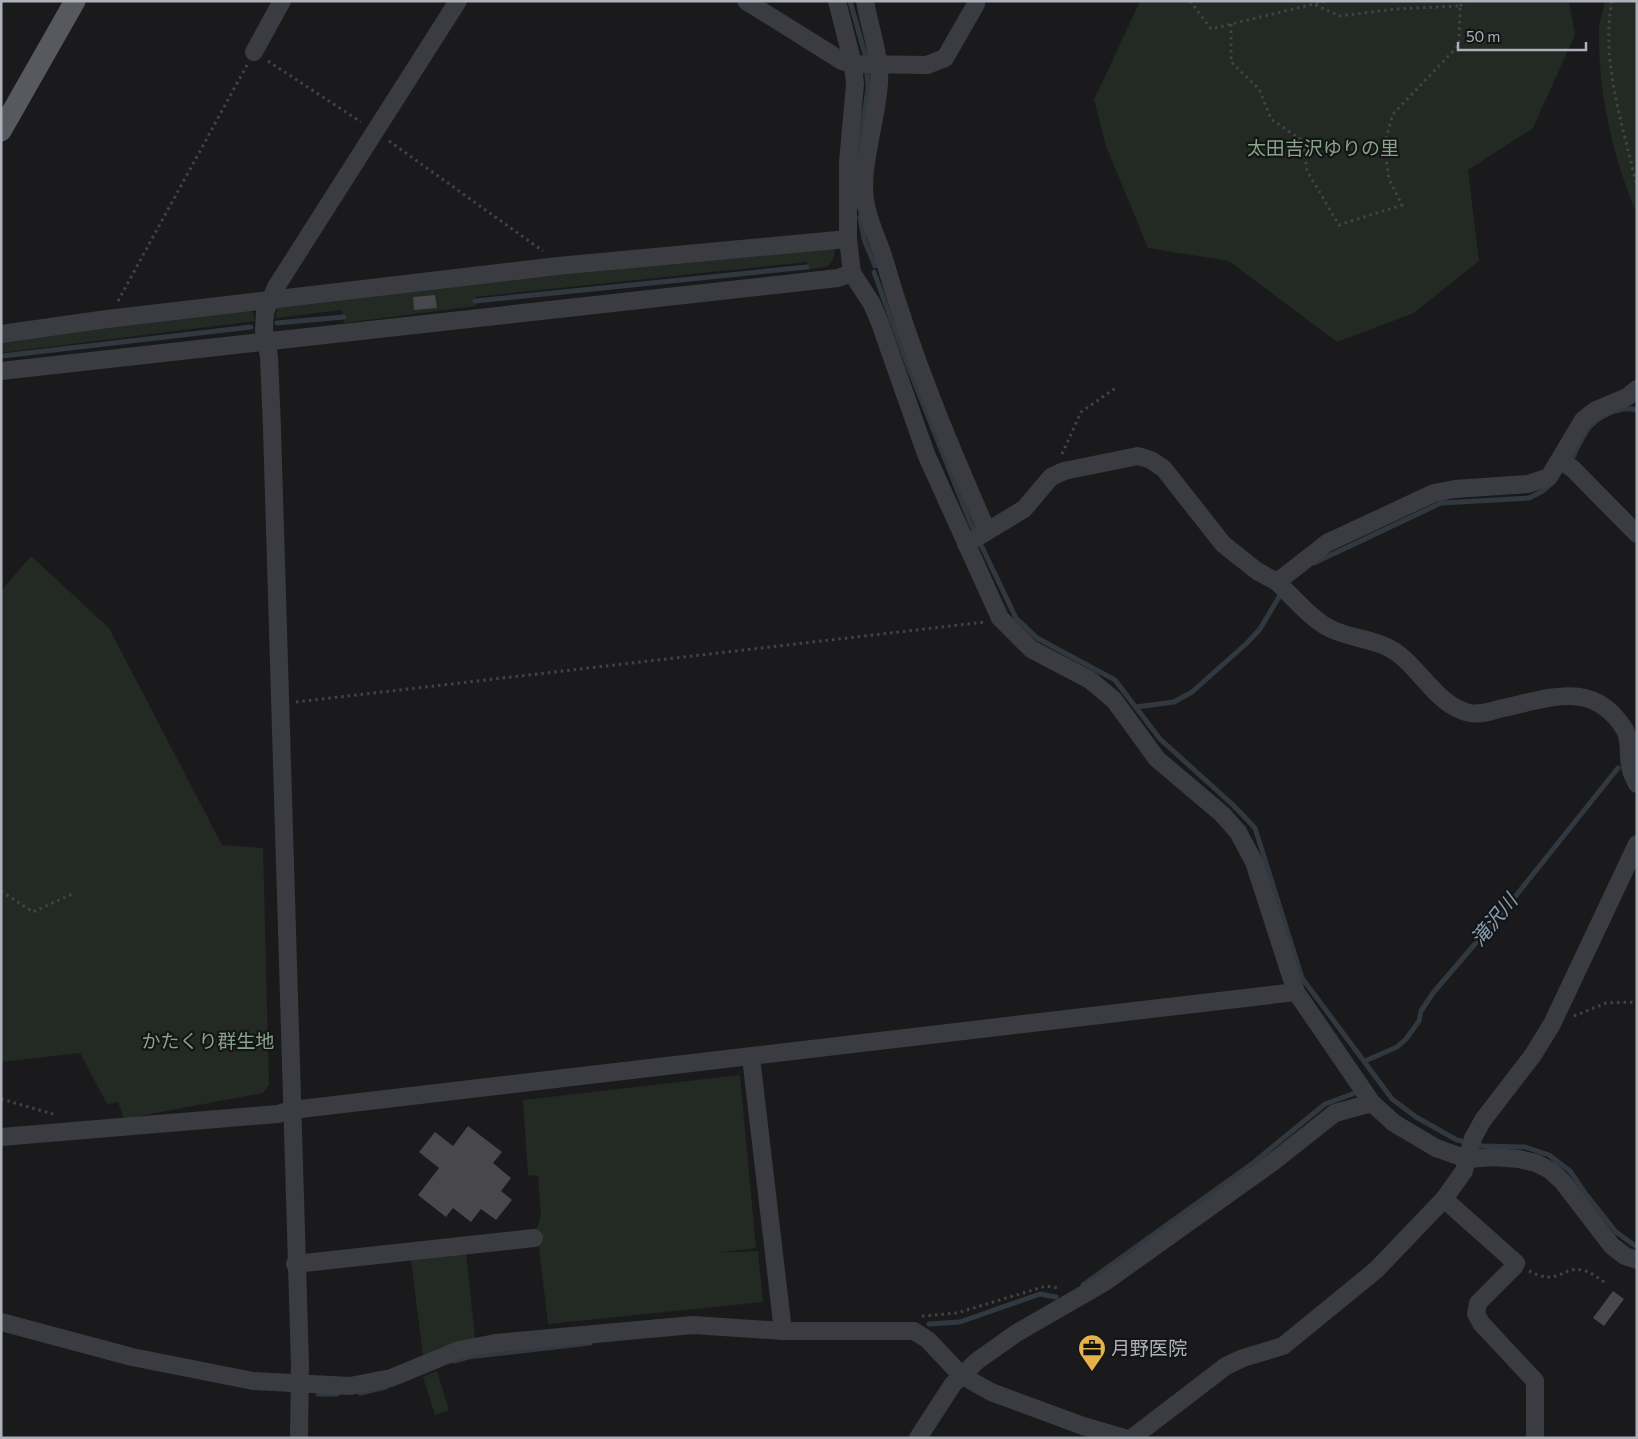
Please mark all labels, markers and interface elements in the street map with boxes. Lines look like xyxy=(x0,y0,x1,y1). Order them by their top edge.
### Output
scale bar xyxy=(1458,20,1586,52)
text: 50 m xyxy=(1466,27,1500,45)
park label: 太田吉沢ゆりの里 xyxy=(1247,136,1399,159)
water label: 滝沢川 xyxy=(1465,887,1523,950)
park label: かたくり群生地 xyxy=(141,1029,275,1052)
office icon: 月野医院 xyxy=(1077,1333,1107,1372)
place label: 月野医院 xyxy=(1111,1336,1187,1359)

